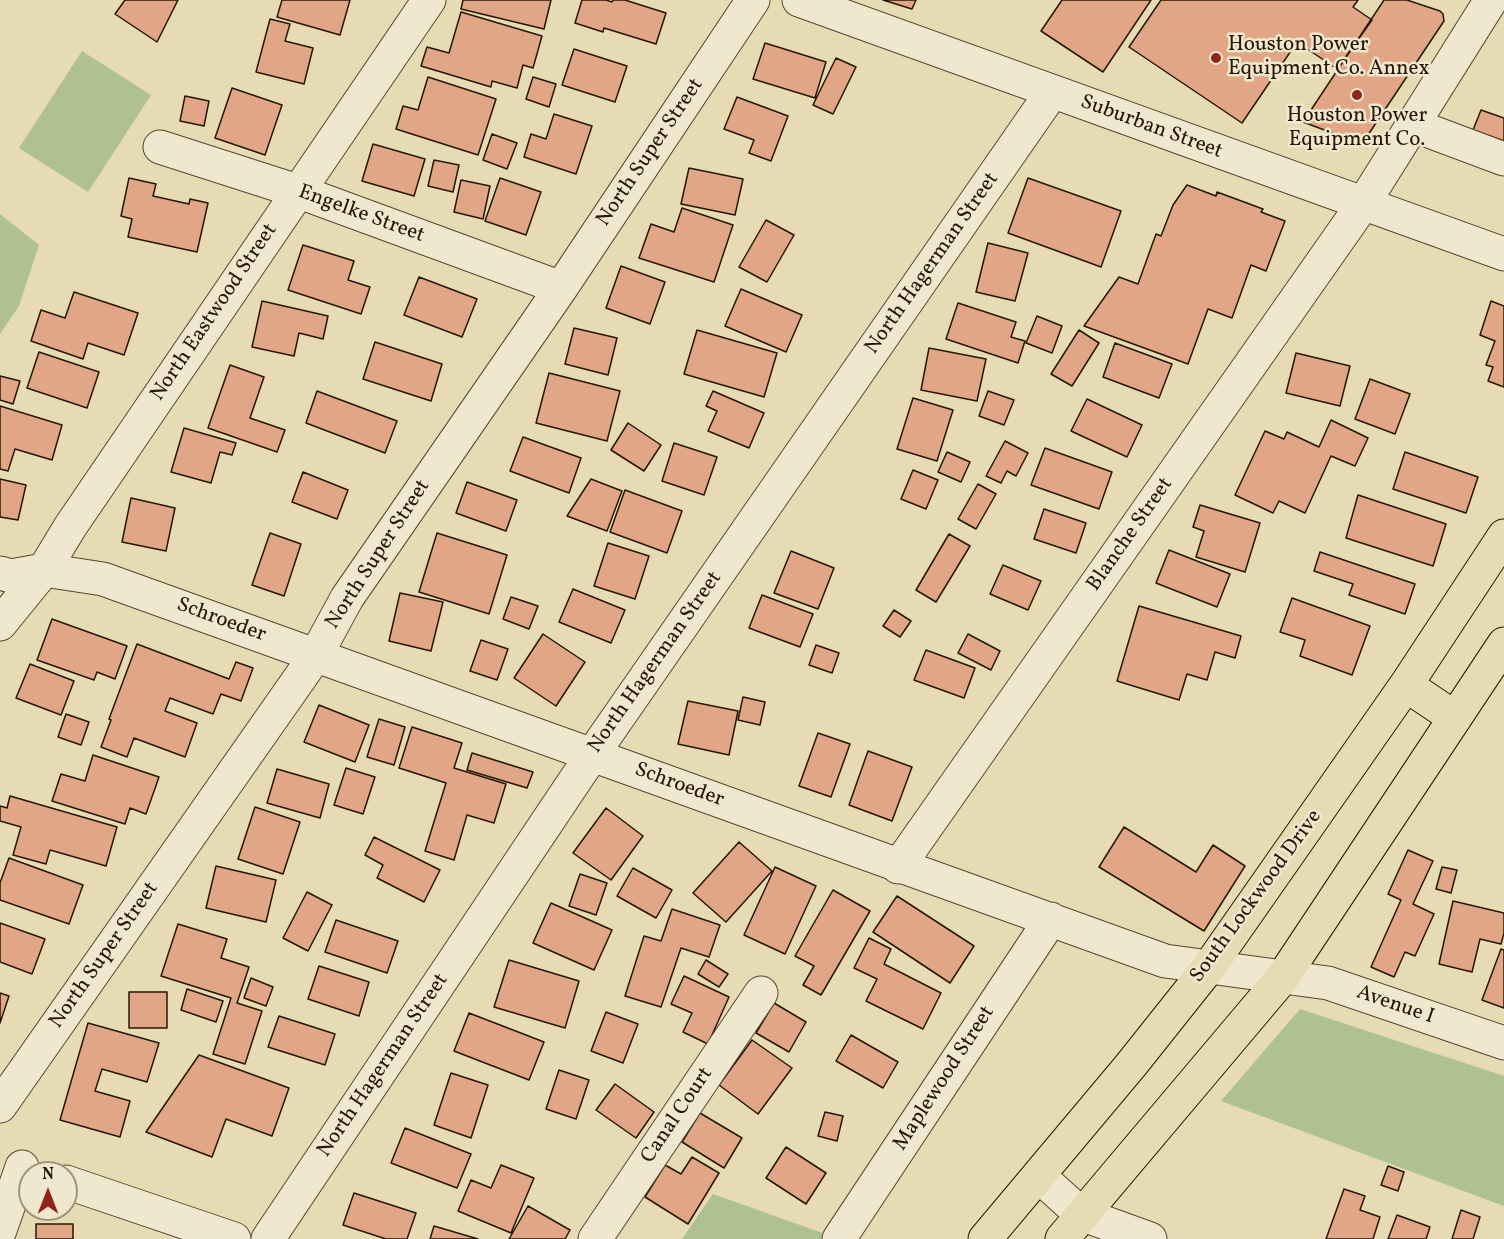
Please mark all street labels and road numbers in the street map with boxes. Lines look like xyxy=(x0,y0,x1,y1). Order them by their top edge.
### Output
street label: North Super Street xyxy=(592,74,710,232)
street label: Suburban Street xyxy=(1077,91,1225,165)
street label: North Hagerman Street xyxy=(861,168,1005,360)
street label: Engelke Street xyxy=(294,181,428,249)
street label: North Eastwood Street xyxy=(146,220,284,406)
street label: Blanche Street xyxy=(1083,473,1179,597)
street label: North Super Street xyxy=(321,476,437,634)
street label: North Hagerman Street xyxy=(584,567,728,759)
street label: Schroeder xyxy=(173,593,269,649)
street label: Schroeder xyxy=(631,758,727,814)
street label: South Lockwood Drive xyxy=(1186,806,1328,988)
street label: North Super Street xyxy=(45,878,165,1034)
street label: North Hagerman Street xyxy=(313,969,455,1163)
street label: Avenue I xyxy=(1353,981,1437,1031)
street label: Maplewood Street xyxy=(889,1002,1001,1156)
street label: Canal Court xyxy=(637,1063,719,1169)

